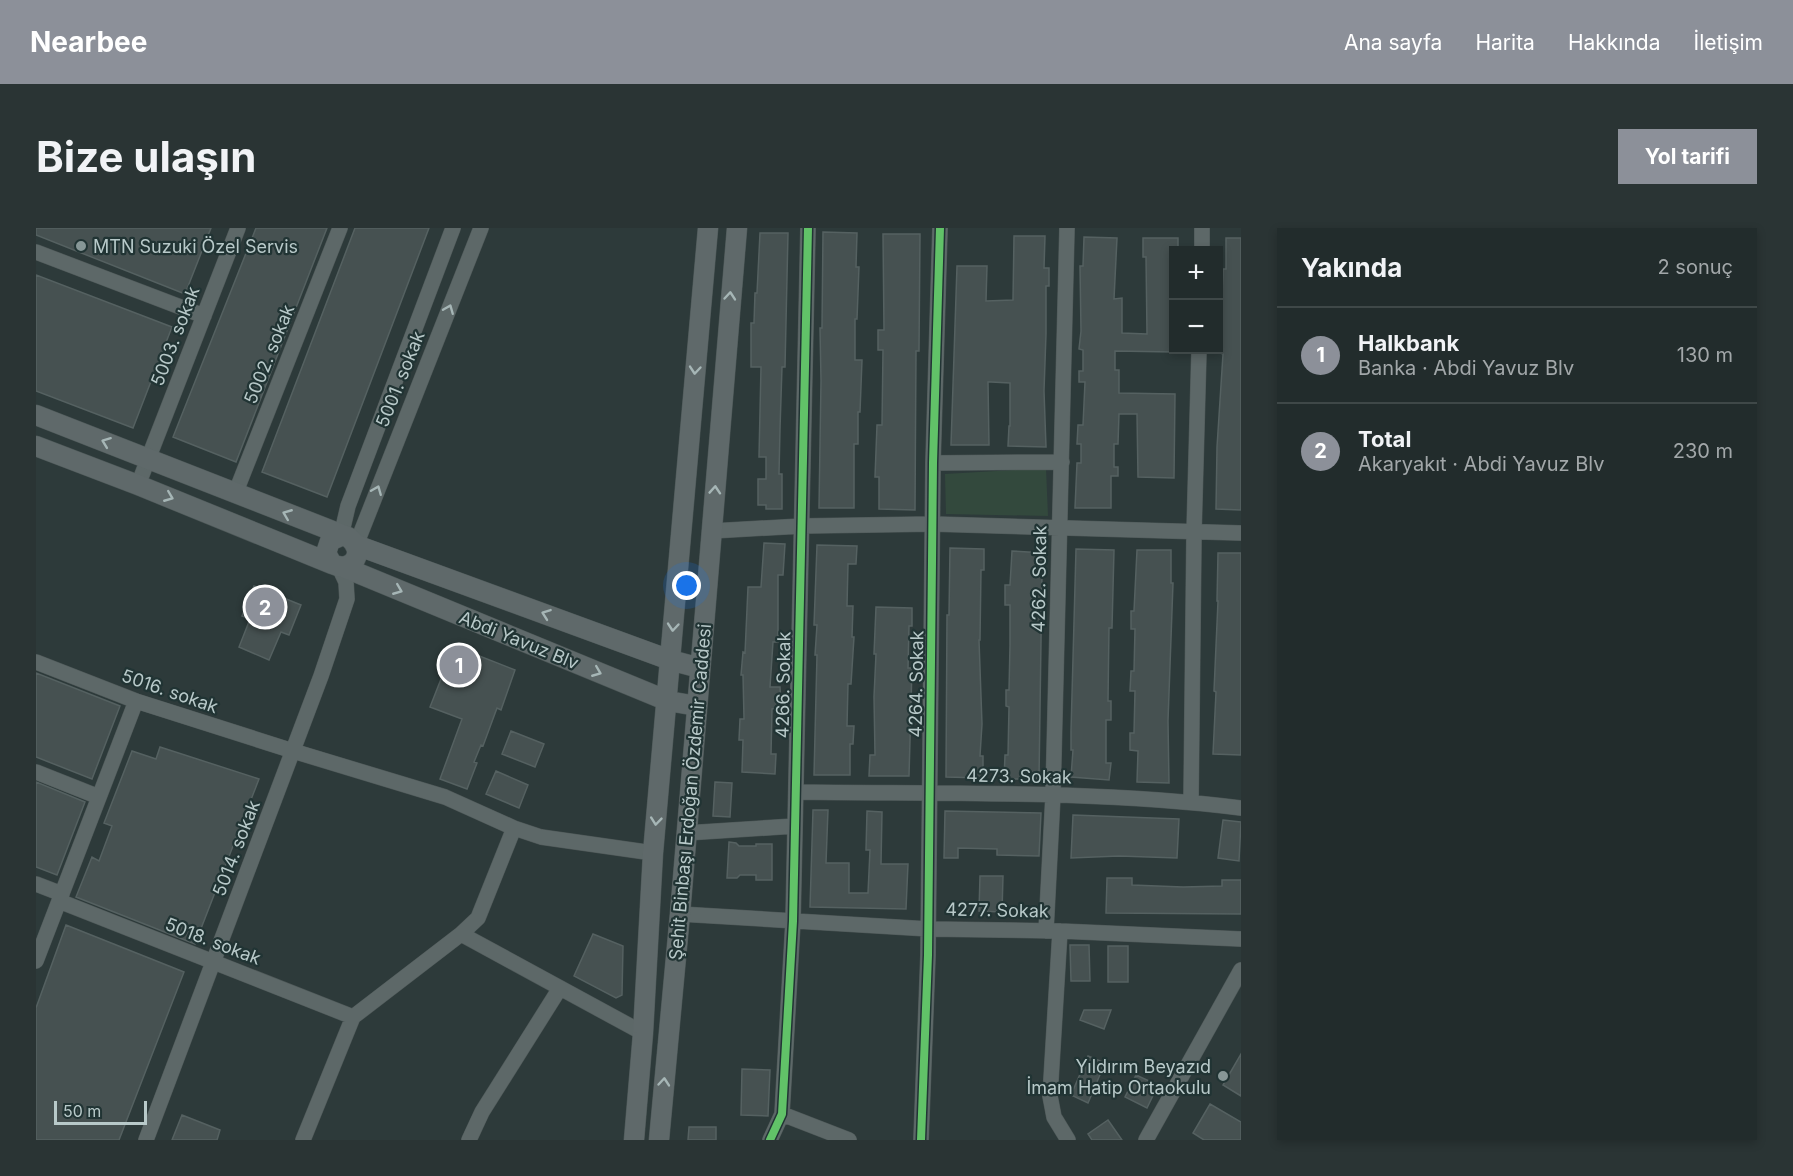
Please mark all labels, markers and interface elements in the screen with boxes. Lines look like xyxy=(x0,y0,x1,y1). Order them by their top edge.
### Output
text: Nearbee xyxy=(30,25,147,59)
text: Ana sayfa xyxy=(1344,30,1442,55)
text: Harita xyxy=(1475,30,1535,55)
text: Hakkında xyxy=(1568,30,1661,55)
text: İletişim xyxy=(1694,30,1763,55)
button: Yol tarifi xyxy=(1618,129,1757,184)
text: Bize ulaşın xyxy=(36,131,256,182)
place label: MTN Suzuki Özel Servis xyxy=(93,235,298,257)
marker: MTN Suzuki Özel Servis xyxy=(74,239,88,253)
map controls xyxy=(1169,246,1223,354)
button: + xyxy=(1169,246,1223,300)
text: Yakında xyxy=(1301,252,1402,283)
text: 2 sonuç xyxy=(1658,255,1733,279)
street label: 5003. sokak xyxy=(146,283,204,389)
one-way arrow xyxy=(723,291,736,300)
button: − xyxy=(1169,300,1223,354)
street label: 5002. sokak xyxy=(240,301,298,407)
one-way arrow xyxy=(442,304,454,315)
street label: 5001. sokak xyxy=(371,328,429,430)
text: Halkbank xyxy=(1358,330,1459,356)
text: 1 xyxy=(1316,343,1325,367)
text: 130 m xyxy=(1677,343,1733,367)
text: Banka · Abdi Yavuz Blv xyxy=(1358,356,1574,380)
one-way arrow xyxy=(689,366,702,375)
text: Total xyxy=(1358,426,1411,452)
one-way arrow xyxy=(101,437,112,449)
text: 2 xyxy=(1314,439,1327,463)
text: 230 m xyxy=(1673,439,1733,463)
text: Akaryakıt · Abdi Yavuz Blv xyxy=(1358,452,1604,476)
one-way arrow xyxy=(370,485,382,496)
one-way arrow xyxy=(708,485,721,494)
one-way arrow xyxy=(163,490,174,502)
one-way arrow xyxy=(282,509,293,522)
street label: 4262. Sokak xyxy=(1028,525,1050,633)
your location xyxy=(672,571,701,600)
one-way arrow xyxy=(391,583,402,595)
pin: 2 xyxy=(246,584,284,629)
street label: Abdi Yavuz Blv xyxy=(456,607,582,673)
one-way arrow xyxy=(541,609,552,621)
one-way arrow xyxy=(667,622,680,632)
street label: Şehit Binbaşı Erdoğan Özdemir Caddesi xyxy=(664,623,715,961)
street label: 4264. Sokak xyxy=(905,630,927,738)
street label: 4266. Sokak xyxy=(772,631,794,739)
pin: 1 xyxy=(440,642,478,688)
street label: 5016. sokak xyxy=(119,665,221,717)
one-way arrow xyxy=(591,665,602,677)
street label: 4273. Sokak xyxy=(966,765,1072,787)
street label: 5014. sokak xyxy=(208,797,264,899)
one-way arrow xyxy=(650,817,663,826)
street label: 4277. Sokak xyxy=(945,899,1049,921)
street label: 5018. sokak xyxy=(162,913,264,969)
place label: Yıldırım Beyazıd İmam Hatip Ortaokulu xyxy=(1026,1056,1211,1098)
marker: Yıldırım Beyazıd İmam Hatip Ortaokulu xyxy=(1216,1069,1230,1083)
one-way arrow xyxy=(657,1077,670,1086)
scale bar xyxy=(54,1098,147,1126)
text: 50 m xyxy=(63,1101,101,1121)

